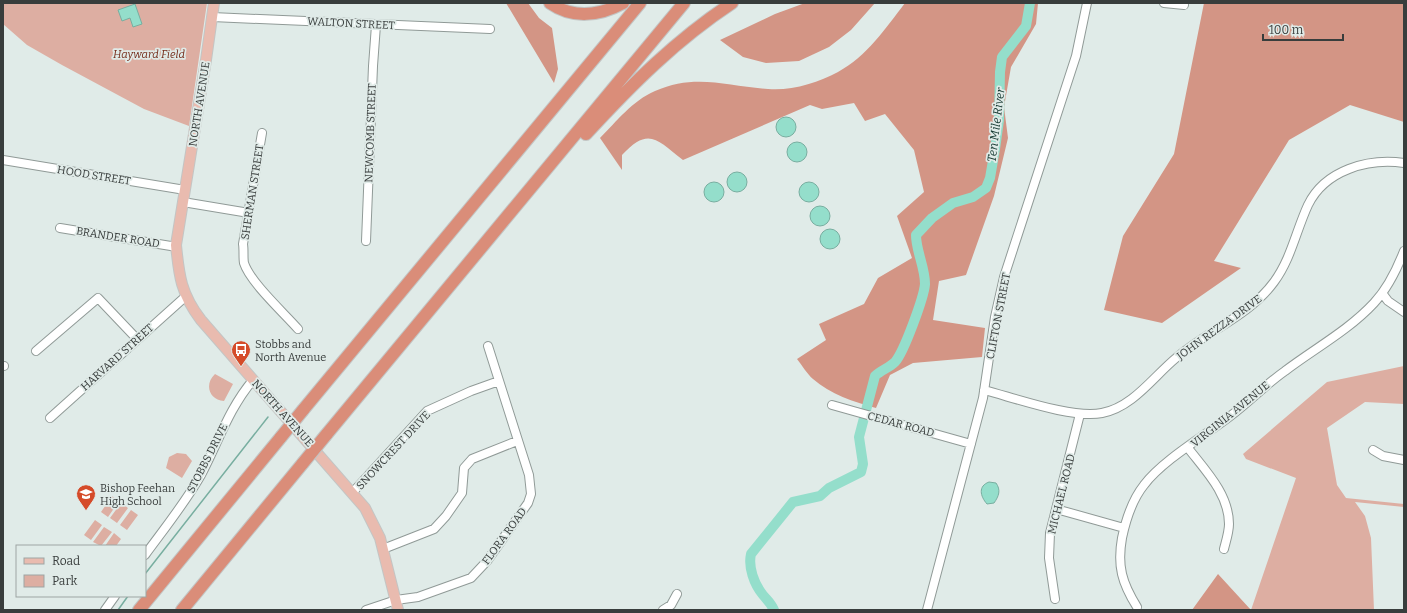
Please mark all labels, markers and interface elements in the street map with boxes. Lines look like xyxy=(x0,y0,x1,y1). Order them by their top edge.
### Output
street label: WALTON STREET xyxy=(307,15,396,32)
scale bar xyxy=(1263,16,1343,42)
text: 100 m xyxy=(1269,23,1304,37)
park label: Hayward Field xyxy=(113,48,185,61)
street label: NORTH AVENUE xyxy=(186,61,213,147)
street label: NEWCOMB STREET xyxy=(362,83,379,183)
water label: Ten Mile River xyxy=(984,86,1008,163)
street label: SHERMAN STREET xyxy=(239,143,267,241)
street label: HOOD STREET xyxy=(56,163,132,188)
street label: BRANDER ROAD xyxy=(75,224,161,251)
street label: CLIFTON STREET xyxy=(984,271,1013,360)
street label: JOHN REZZA DRIVE xyxy=(1173,292,1264,363)
street label: HARVARD STREET xyxy=(78,321,157,393)
place label: Stobbs and North Avenue xyxy=(255,338,326,364)
bus stop icon: Stobbs and North Avenue xyxy=(230,339,252,367)
street label: NORTH AVENUE xyxy=(249,377,316,450)
street label: VIRGINIA AVENUE xyxy=(1188,379,1272,450)
street label: SNOWCREST DRIVE xyxy=(354,408,433,492)
street label: CEDAR ROAD xyxy=(866,409,936,440)
street label: STOBBS DRIVE xyxy=(184,421,231,495)
street label: MICHAEL ROAD xyxy=(1045,453,1078,536)
place label: Bishop Feehan High School xyxy=(100,482,175,508)
school or university icon: Bishop Feehan High School xyxy=(75,483,97,511)
street label: FLORA ROAD xyxy=(479,505,529,567)
legend xyxy=(16,545,146,597)
text: Road xyxy=(52,554,80,568)
text: Park xyxy=(52,574,78,588)

